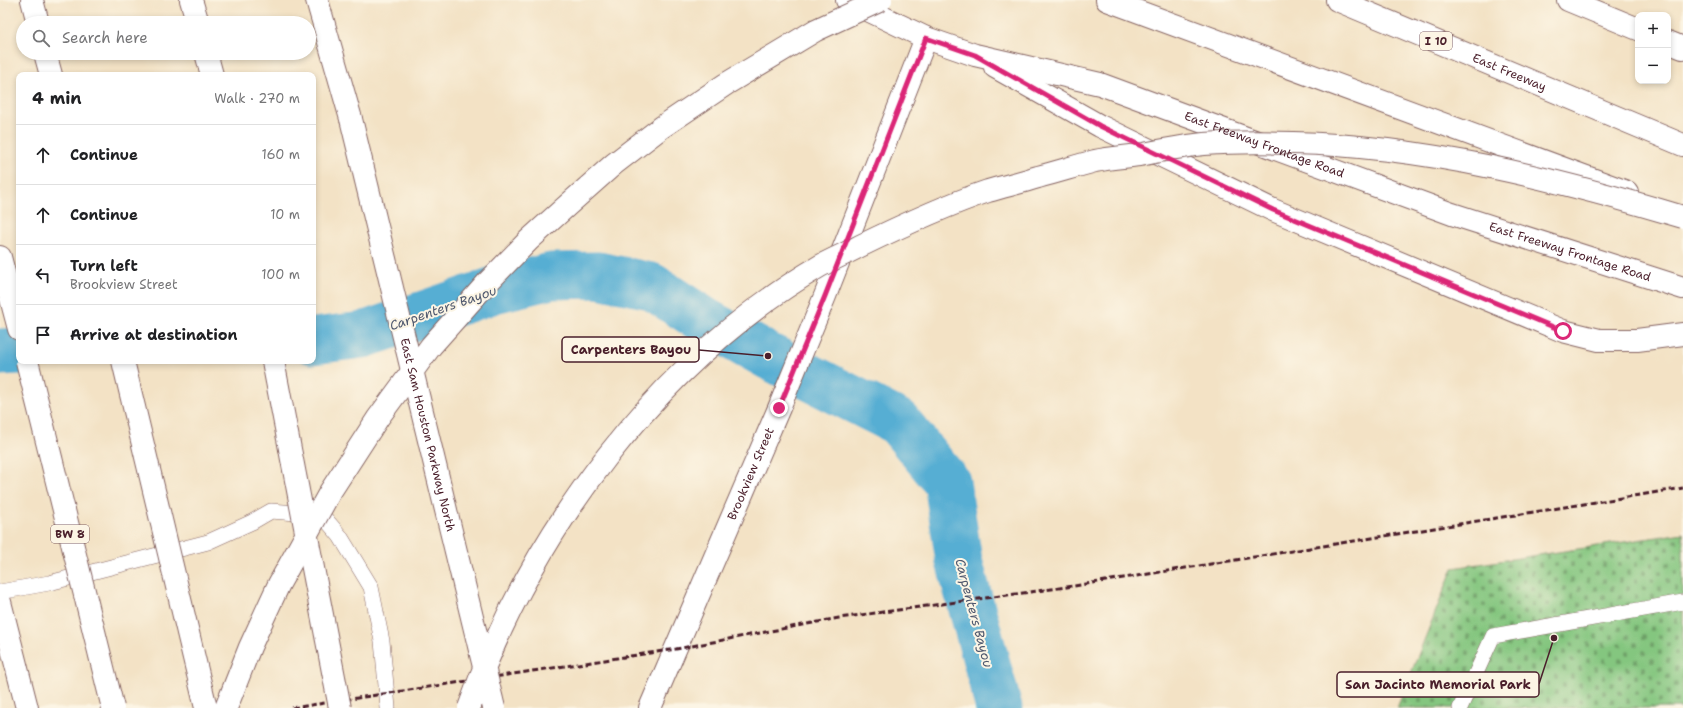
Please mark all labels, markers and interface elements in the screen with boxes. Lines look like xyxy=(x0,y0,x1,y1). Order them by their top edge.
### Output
map controls xyxy=(1635,12,1671,84)
button: + xyxy=(1635,12,1671,48)
search box xyxy=(16,16,316,60)
icon: search xyxy=(30,27,52,49)
text: Search here xyxy=(62,28,148,48)
road number: I 10 xyxy=(1420,32,1452,50)
button: − xyxy=(1635,48,1671,84)
street label: East Freeway xyxy=(1470,50,1549,95)
text: 4 min xyxy=(32,87,82,109)
text: Walk · 270 m xyxy=(214,90,300,107)
street label: East Freeway Frontage Road xyxy=(1182,108,1347,182)
icon: ahead xyxy=(32,144,54,166)
text: Continue xyxy=(70,145,138,165)
text: 160 m xyxy=(262,146,300,163)
icon: ahead xyxy=(32,204,54,226)
text: Continue xyxy=(70,205,138,225)
text: 10 m xyxy=(270,206,300,223)
street label: East Freeway Frontage Road xyxy=(1487,218,1653,285)
text: Turn left xyxy=(70,256,138,276)
icon: left xyxy=(32,264,54,286)
text: 100 m xyxy=(261,266,300,283)
text: Brookview Street xyxy=(70,276,178,293)
water label: Carpenters Bayou xyxy=(387,282,499,334)
route start xyxy=(1554,322,1572,340)
icon: arrive xyxy=(32,324,54,346)
text: Arrive at destination xyxy=(70,325,238,345)
street label: East Sam Houston Parkway North xyxy=(396,336,459,533)
callout: Carpenters Bayou xyxy=(562,337,699,362)
text: Carpenters Bayou xyxy=(571,341,691,358)
route end xyxy=(770,399,788,417)
street label: Brookview Street xyxy=(724,425,778,523)
road number: BW 8 xyxy=(51,525,89,543)
water label: Carpenters Bayou xyxy=(951,557,997,670)
callout: San Jacinto Memorial Park xyxy=(1337,672,1539,697)
text: San Jacinto Memorial Park xyxy=(1345,676,1531,693)

